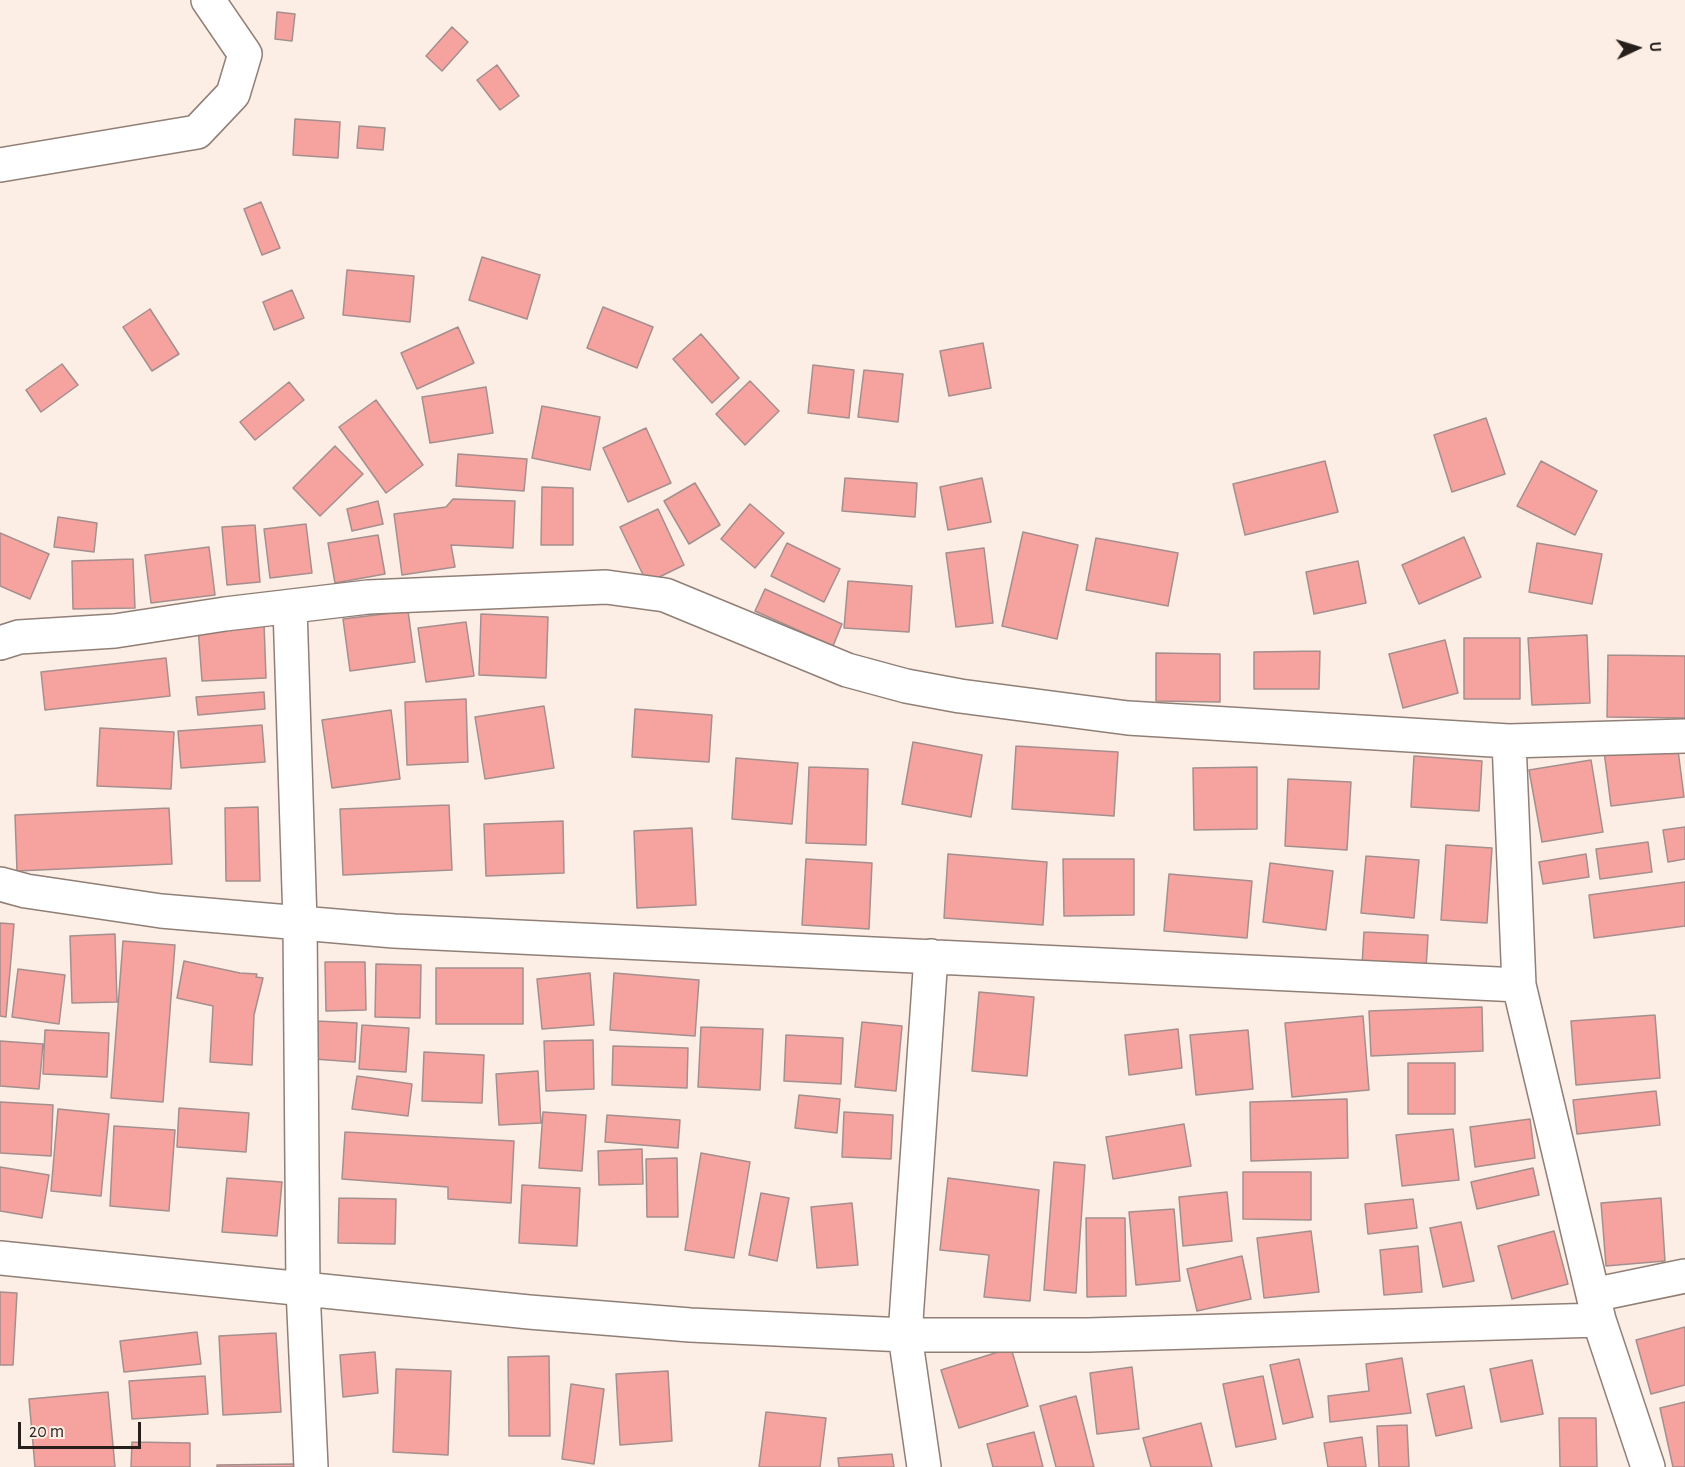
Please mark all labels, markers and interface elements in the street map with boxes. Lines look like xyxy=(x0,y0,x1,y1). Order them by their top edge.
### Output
north arrow xyxy=(1607,18,1667,78)
text: U xyxy=(1647,41,1663,52)
scale bar xyxy=(21,1410,144,1448)
text: 20 m xyxy=(29,1423,64,1441)

